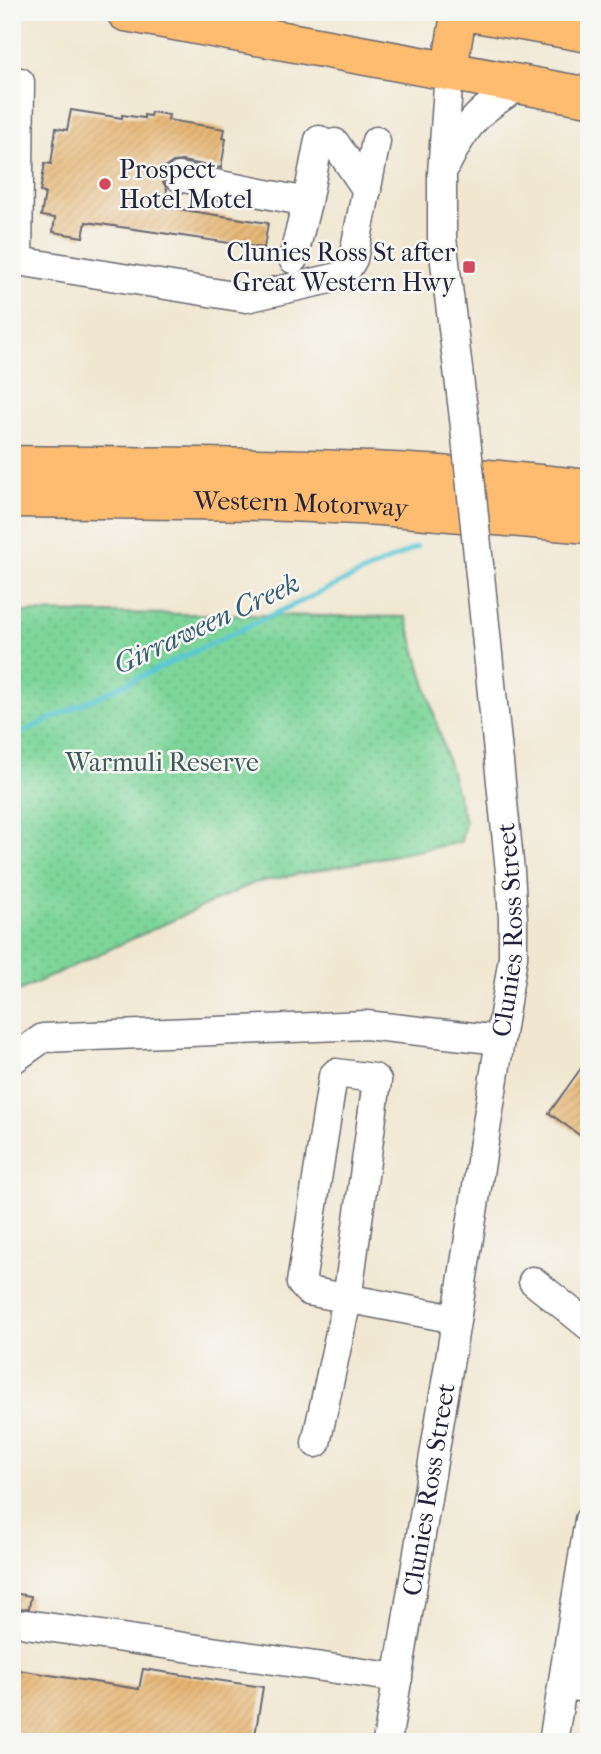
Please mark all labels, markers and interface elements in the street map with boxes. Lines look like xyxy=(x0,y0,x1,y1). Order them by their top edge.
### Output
place label: Prospect Hotel Motel xyxy=(119,154,253,215)
marker: Prospect Hotel Motel xyxy=(97,176,113,192)
place label: Clunies Ross St after Great Western Hwy xyxy=(227,237,456,298)
marker: Clunies Ross St after Great Western Hwy xyxy=(461,259,477,275)
street label: Western Motorway xyxy=(192,485,411,524)
water label: Girraween Creek xyxy=(108,566,304,681)
park label: Warmuli Reserve xyxy=(64,747,259,778)
street label: Clunies Ross Street xyxy=(486,821,529,1039)
street label: Clunies Ross Street xyxy=(396,1380,462,1598)

